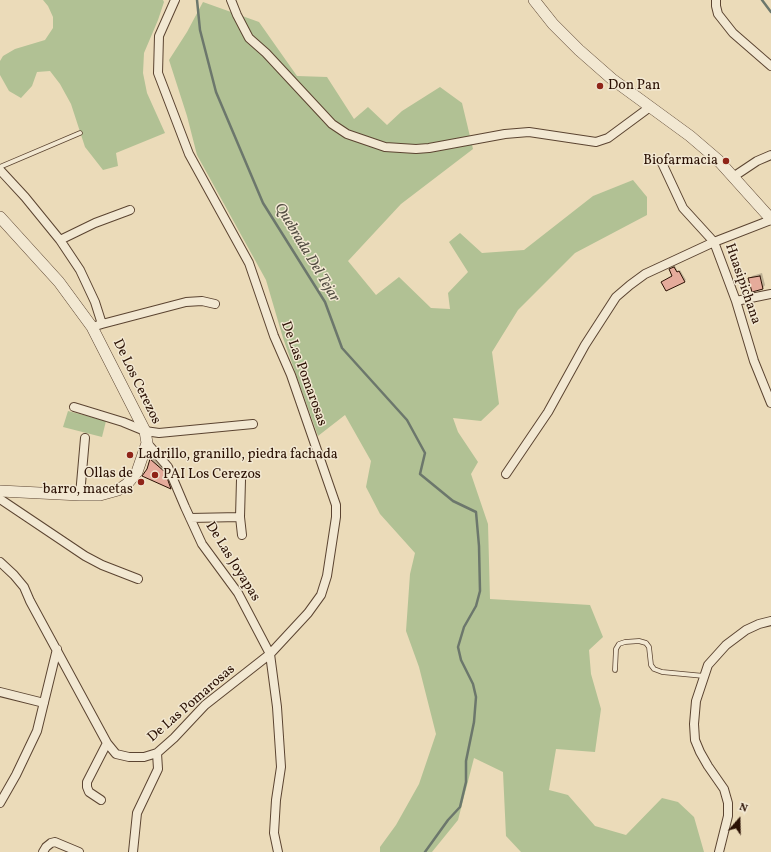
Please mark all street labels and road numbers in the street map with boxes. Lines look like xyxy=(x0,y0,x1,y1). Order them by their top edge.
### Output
street label: Huasipichana xyxy=(720,241,764,327)
street label: De Las Pomarosas xyxy=(276,319,330,429)
street label: De Los Cerezos xyxy=(108,337,164,427)
street label: De Las Joyapas xyxy=(201,519,263,605)
street label: De Las Pomarosas xyxy=(145,662,239,746)

